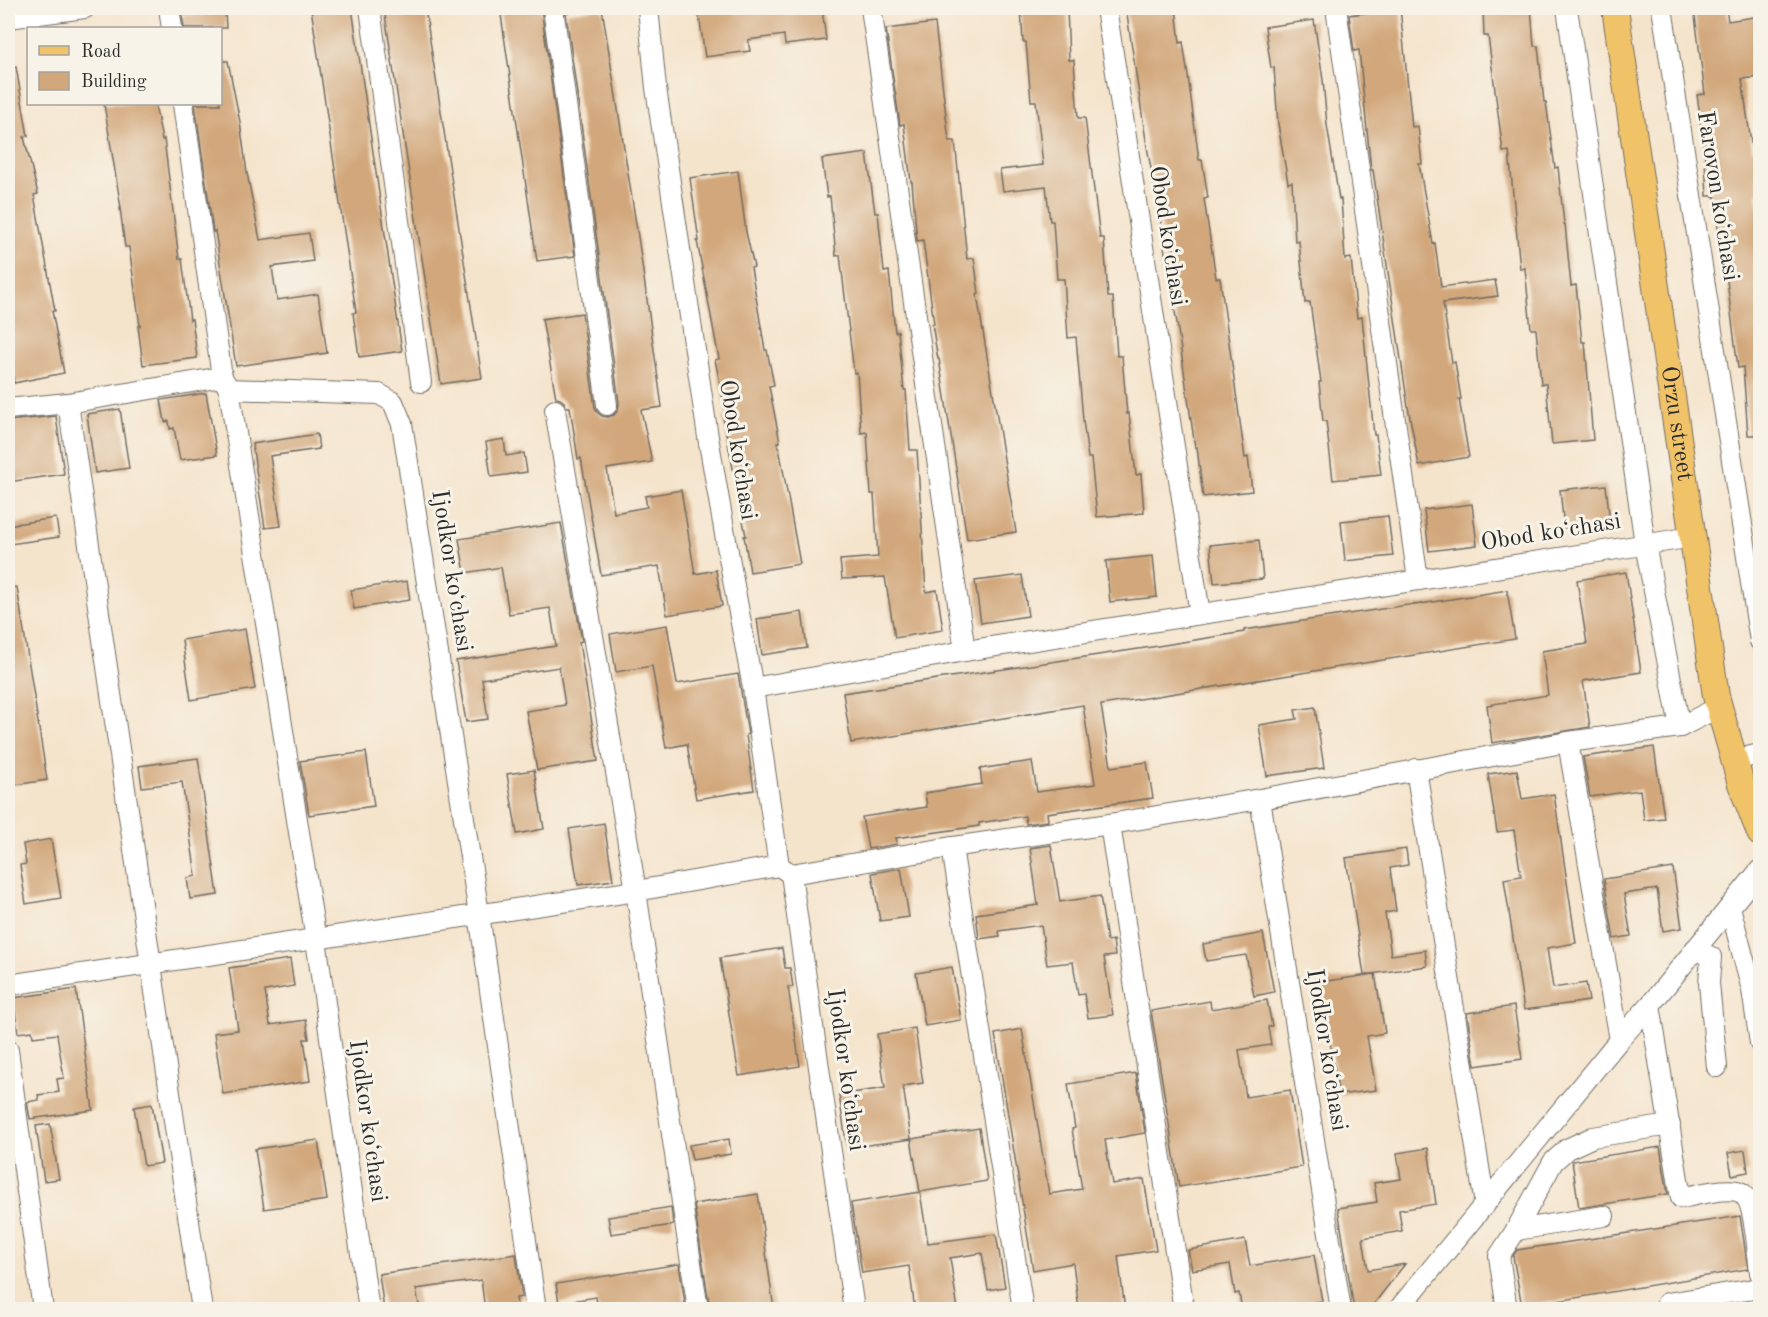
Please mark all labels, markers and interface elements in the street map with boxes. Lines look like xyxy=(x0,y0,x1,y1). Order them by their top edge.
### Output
legend xyxy=(27,27,222,105)
text: Road xyxy=(81,43,121,61)
text: Building xyxy=(81,73,147,91)
street label: Farovon koʻchasi xyxy=(1692,109,1742,283)
street label: Obod koʻchasi xyxy=(1144,164,1190,308)
street label: Orzu street xyxy=(1656,364,1696,483)
street label: Obod koʻchasi xyxy=(714,378,760,522)
street label: Ijodkor koʻchasi xyxy=(426,488,476,654)
street label: Obod koʻchasi xyxy=(1479,510,1623,556)
street label: Ijodkor koʻchasi xyxy=(1301,967,1351,1133)
street label: Ijodkor koʻchasi xyxy=(822,987,868,1153)
street label: Ijodkor koʻchasi xyxy=(344,1038,390,1204)

